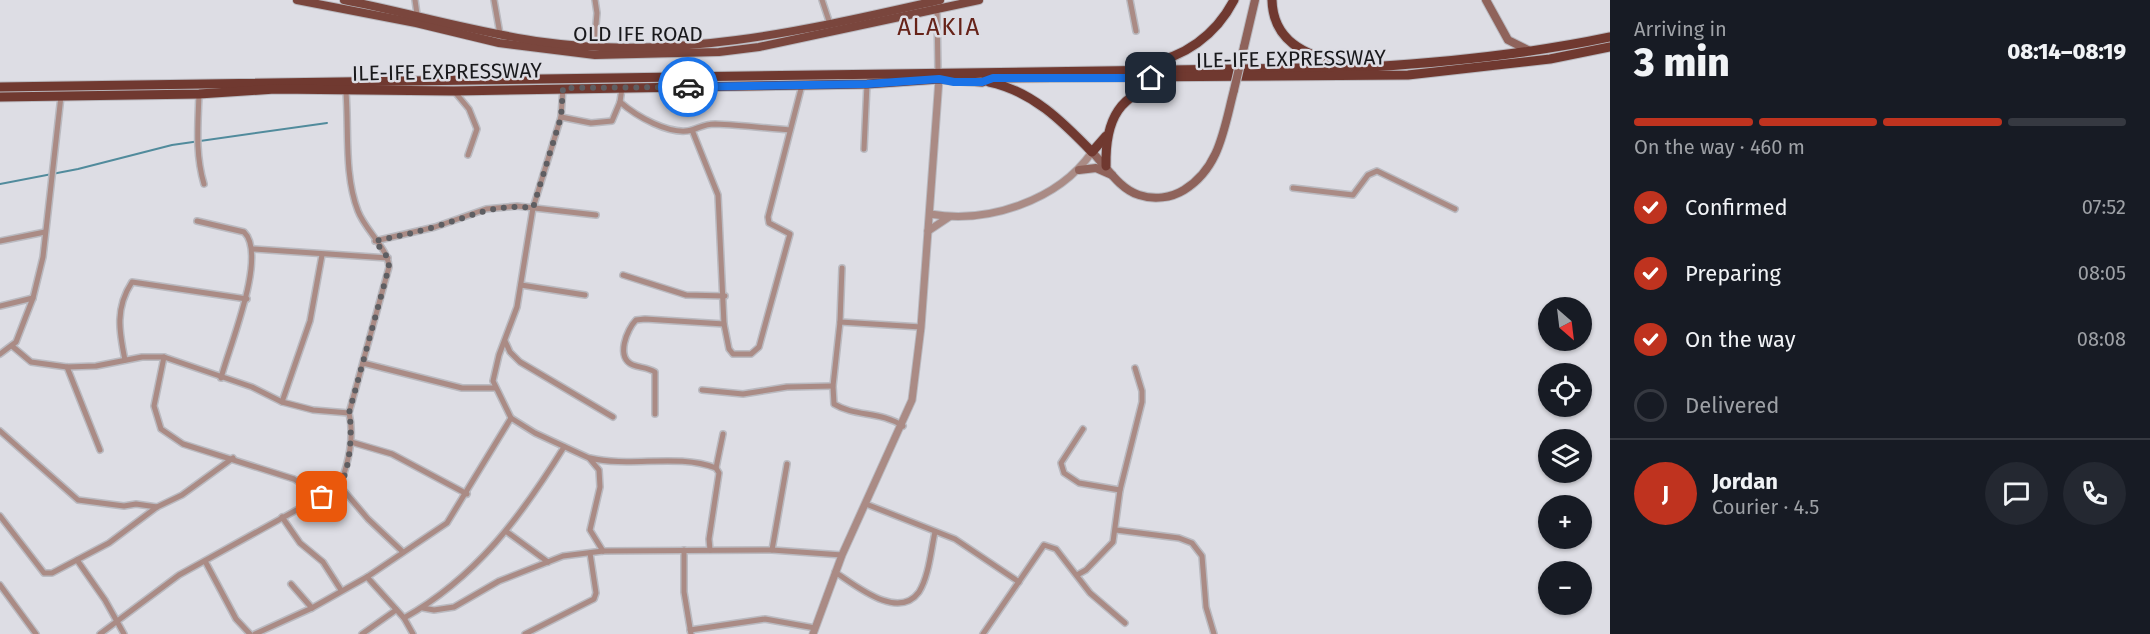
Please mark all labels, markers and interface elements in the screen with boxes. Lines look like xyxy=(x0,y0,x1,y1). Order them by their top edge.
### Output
district label: ALAKIA xyxy=(897,13,981,41)
text: Arriving in xyxy=(1634,17,1727,41)
street label: OLD IFE ROAD xyxy=(573,21,703,47)
text: 08:14–08:19 xyxy=(2007,38,2126,65)
text: 3 min xyxy=(1634,40,1730,86)
street label: ILE-IFE EXPRESSWAY xyxy=(1196,44,1387,74)
pin xyxy=(1125,52,1176,103)
street label: ILE-IFE EXPRESSWAY xyxy=(352,57,543,87)
courier xyxy=(658,57,718,117)
icon: home xyxy=(1134,61,1167,94)
icon: car xyxy=(672,71,705,104)
text: On the way · 460 m xyxy=(1634,135,1805,159)
icon: check xyxy=(1634,191,1667,224)
text: Confirmed xyxy=(1685,194,1788,221)
text: 07:52 xyxy=(2082,195,2126,219)
icon: check xyxy=(1634,257,1667,290)
text: Preparing xyxy=(1685,260,1781,287)
text: 08:05 xyxy=(2078,261,2126,285)
north arrow xyxy=(1538,297,1592,351)
map controls xyxy=(1538,297,1592,615)
icon: check xyxy=(1634,323,1667,356)
text: On the way xyxy=(1685,326,1796,353)
text: 08:08 xyxy=(2077,327,2126,351)
button: locate xyxy=(1538,363,1592,417)
text: Delivered xyxy=(1685,392,1780,419)
button: layers xyxy=(1538,429,1592,483)
button: chat xyxy=(1985,462,2048,525)
button: phone xyxy=(2063,462,2126,525)
text: Jordan xyxy=(1712,468,1778,495)
pin xyxy=(296,471,347,522)
icon: bag xyxy=(305,480,338,513)
text: J xyxy=(1662,480,1669,507)
button: + xyxy=(1538,495,1592,549)
text: Courier · 4.5 xyxy=(1712,495,1819,519)
button: − xyxy=(1538,561,1592,615)

